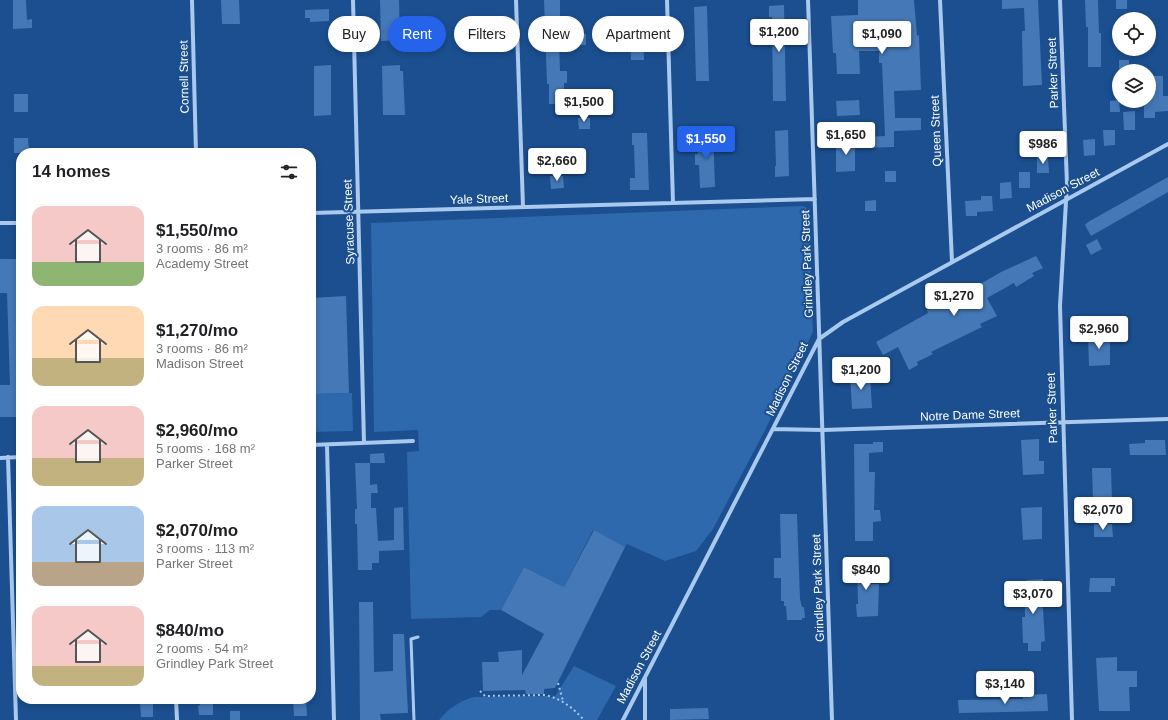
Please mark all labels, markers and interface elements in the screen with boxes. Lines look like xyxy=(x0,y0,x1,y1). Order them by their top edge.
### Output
map controls xyxy=(1112,12,1156,108)
button: locate xyxy=(1112,12,1156,56)
chip: Buy xyxy=(328,16,380,52)
chip: Rent xyxy=(388,16,446,52)
chip: Filters xyxy=(454,16,520,52)
chip: New xyxy=(528,16,584,52)
chip: Apartment xyxy=(592,16,684,52)
pin: $1,200 xyxy=(746,19,812,53)
pin: $1,090 xyxy=(849,21,915,55)
text: $1,200 xyxy=(759,24,799,39)
text: $1,090 xyxy=(862,26,902,41)
street label: Parker Street xyxy=(1045,37,1061,109)
street label: Cornell Street xyxy=(176,40,192,114)
button: layers xyxy=(1112,64,1156,108)
pin: $1,500 xyxy=(551,89,617,123)
text: $1,500 xyxy=(564,94,604,109)
street label: Queen Street xyxy=(928,94,944,167)
pin: $1,650 xyxy=(813,122,879,156)
pin: $1,550 xyxy=(673,126,739,160)
text: $1,650 xyxy=(826,127,866,142)
text: $1,550 xyxy=(686,131,726,146)
pin: $986 xyxy=(1019,131,1067,165)
text: $986 xyxy=(1029,136,1057,151)
pin: $2,660 xyxy=(524,148,590,182)
text: $2,660 xyxy=(537,153,577,168)
icon: filters xyxy=(278,161,300,183)
text: 14 homes xyxy=(32,162,110,181)
street label: Madison Street xyxy=(1024,165,1102,215)
street label: Syracuse Street xyxy=(340,178,357,265)
street label: Yale Street xyxy=(450,191,509,207)
street label: Grindley Park Street xyxy=(798,209,816,318)
text: $1,550/mo xyxy=(156,221,238,240)
icon: home xyxy=(64,222,112,270)
text: 3 rooms · 86 m² xyxy=(156,241,248,256)
text: Academy Street xyxy=(156,256,249,271)
pin: $1,270 xyxy=(921,283,987,317)
text: $1,270 xyxy=(934,288,974,303)
pin: $2,960 xyxy=(1066,316,1132,350)
text: $1,270/mo xyxy=(156,321,238,340)
text: $2,960 xyxy=(1079,321,1119,336)
icon: home xyxy=(64,322,112,370)
street label: Madison Street xyxy=(763,339,811,418)
text: 3 rooms · 86 m² xyxy=(156,341,248,356)
text: Madison Street xyxy=(156,356,243,371)
pin: $1,200 xyxy=(828,357,894,391)
text: $1,200 xyxy=(841,362,881,377)
street label: Parker Street xyxy=(1044,372,1060,444)
street label: Notre Dame Street xyxy=(920,406,1021,424)
text: $2,960/mo xyxy=(156,421,238,440)
icon: home xyxy=(64,422,112,470)
text: 5 rooms · 168 m² xyxy=(156,441,255,456)
text: Parker Street xyxy=(156,456,233,471)
pin: $2,070 xyxy=(1070,497,1136,531)
text: $2,070 xyxy=(1083,502,1123,517)
text: $2,070/mo xyxy=(156,521,238,540)
icon: home xyxy=(64,522,112,570)
street label: Grindley Park Street xyxy=(809,533,827,642)
text: 3 rooms · 113 m² xyxy=(156,541,254,556)
text: Parker Street xyxy=(156,556,233,571)
pin: $840 xyxy=(842,557,890,591)
text: $840 xyxy=(852,562,880,577)
pin: $3,070 xyxy=(1000,581,1066,615)
text: $3,070 xyxy=(1013,586,1053,601)
text: $840/mo xyxy=(156,621,224,640)
icon: home xyxy=(64,622,112,670)
street label: Madison Street xyxy=(614,628,664,706)
text: 2 rooms · 54 m² xyxy=(156,641,248,656)
text: Grindley Park Street xyxy=(156,656,273,671)
pin: $3,140 xyxy=(972,671,1038,705)
text: $3,140 xyxy=(985,676,1025,691)

